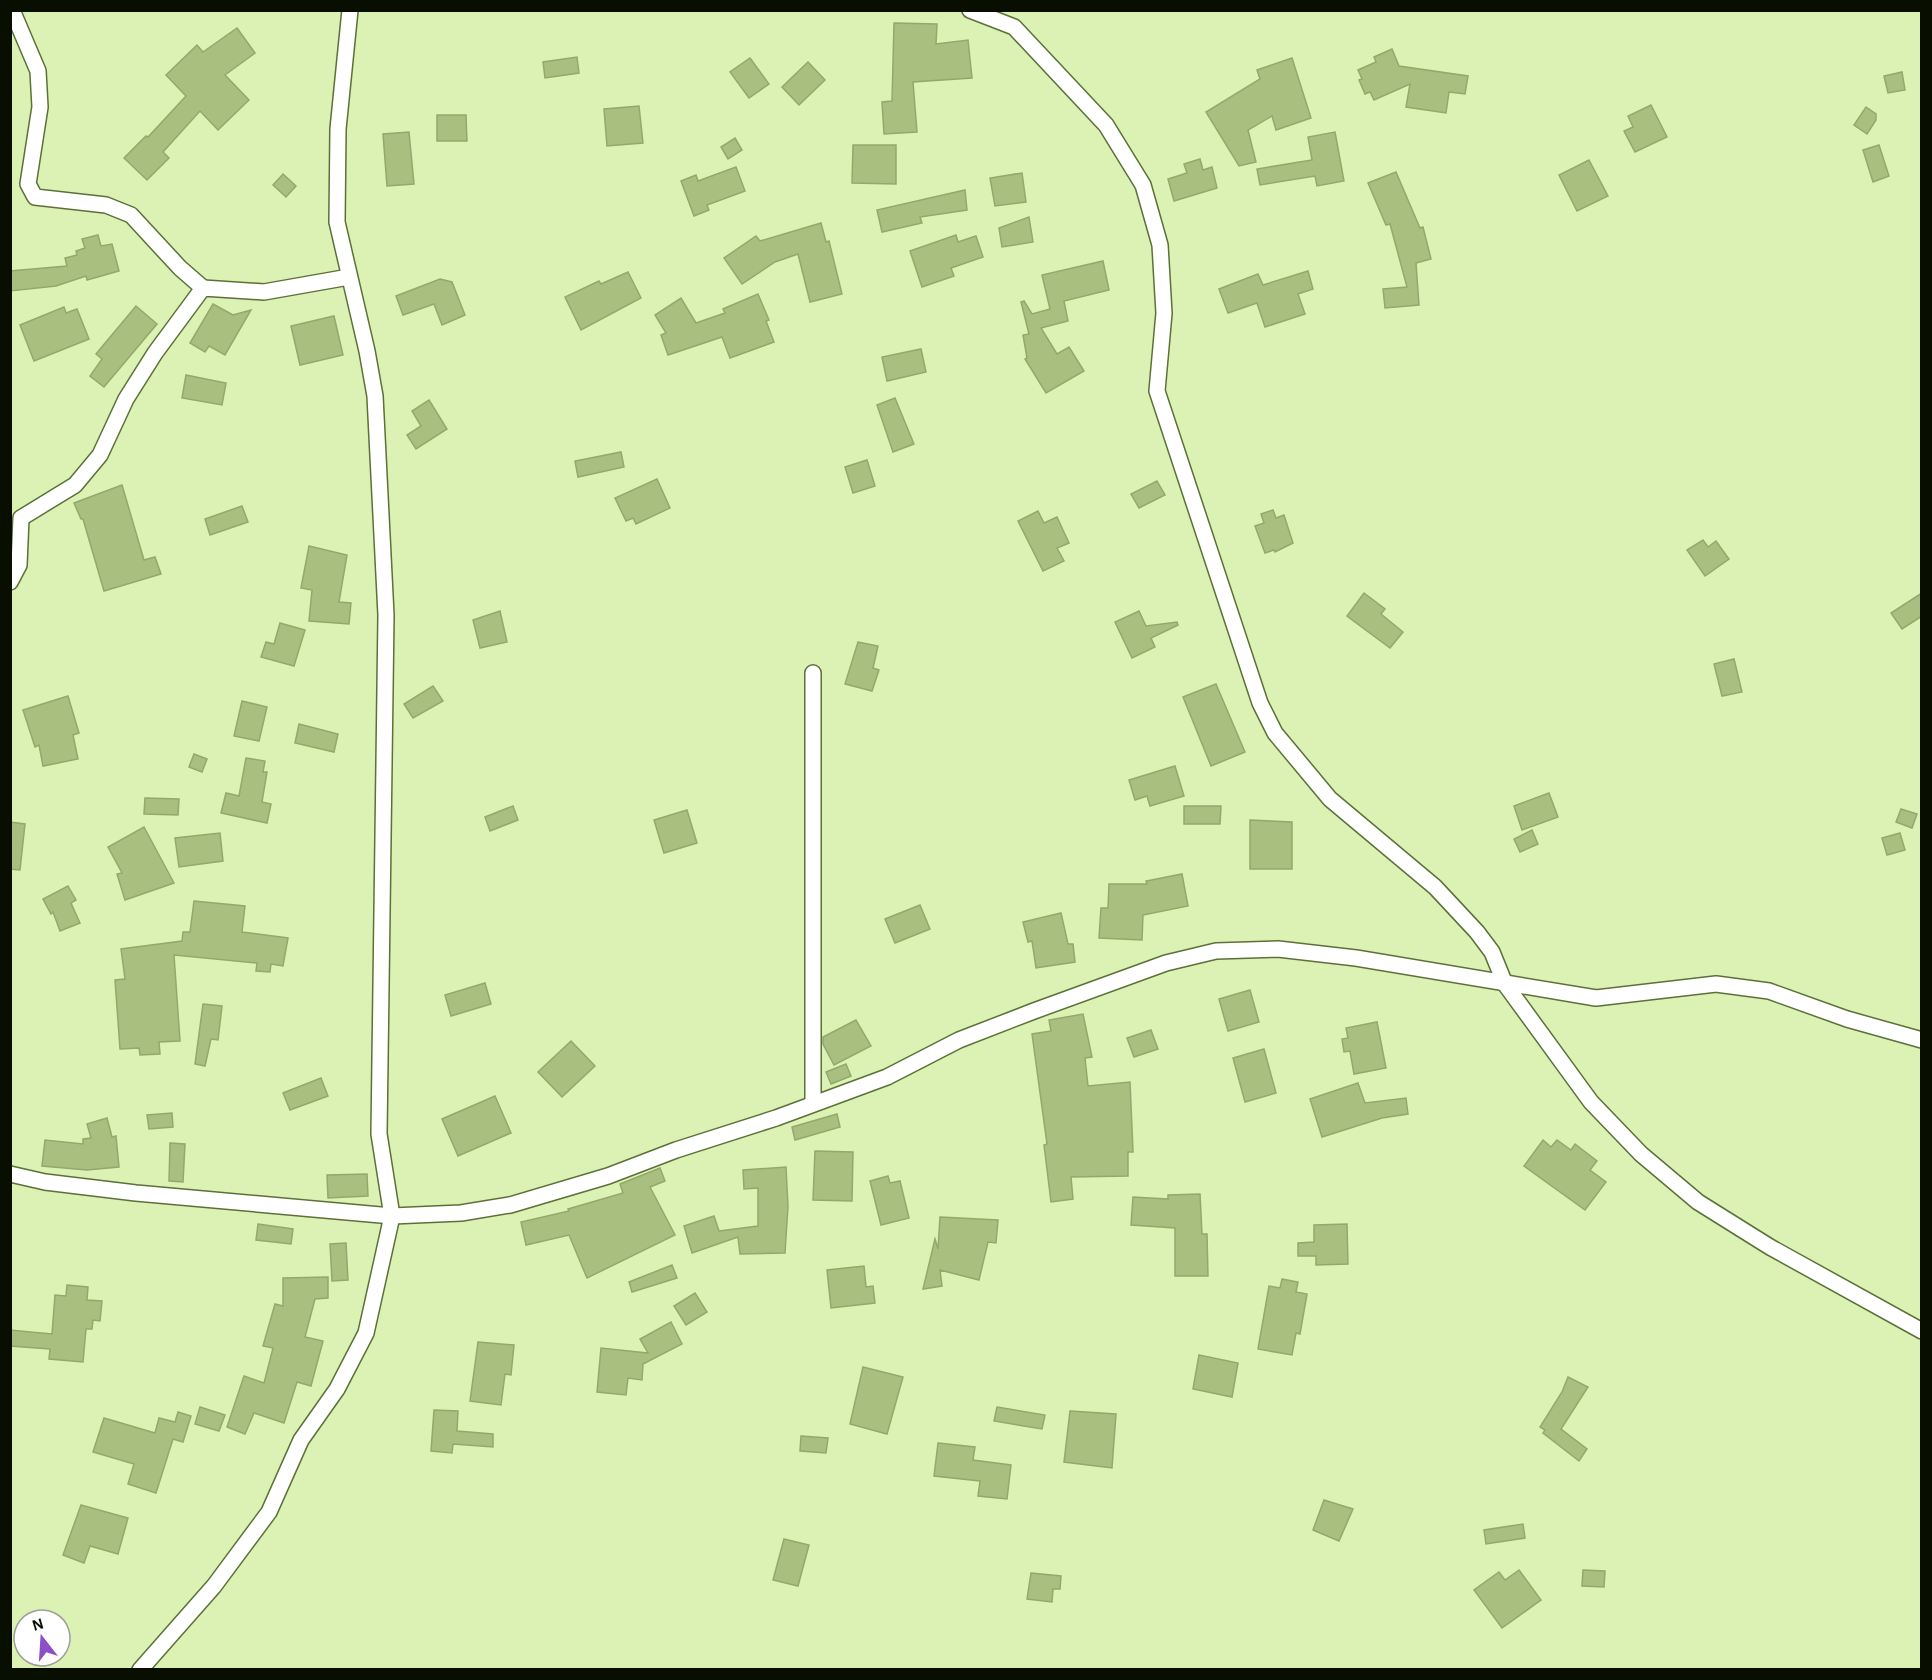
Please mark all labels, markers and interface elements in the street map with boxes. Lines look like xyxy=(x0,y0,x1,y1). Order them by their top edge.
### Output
north arrow xyxy=(12,1608,72,1668)
text: N xyxy=(30,1615,46,1634)

